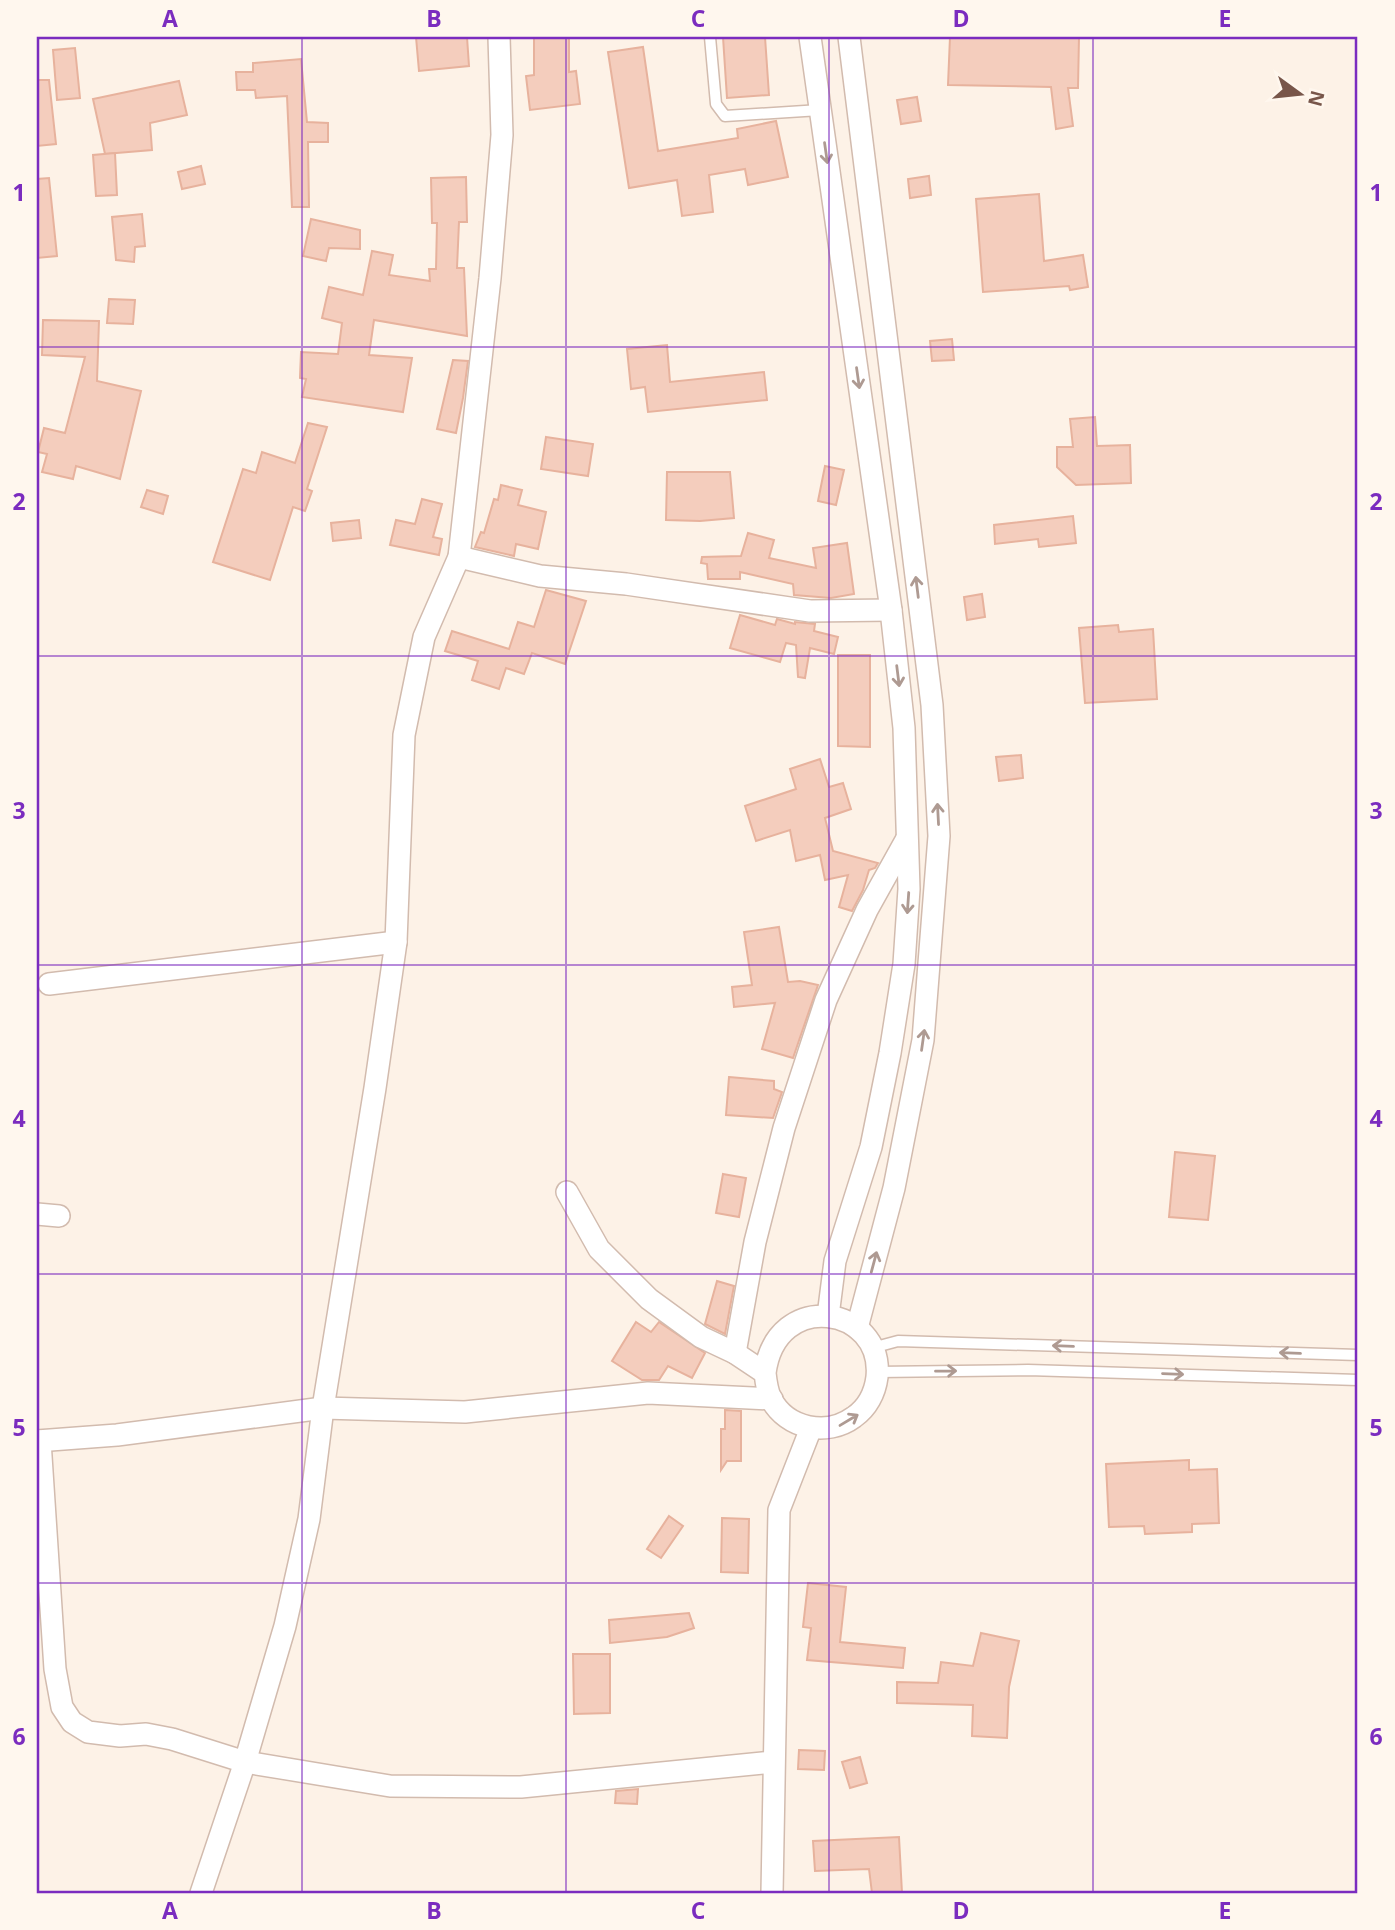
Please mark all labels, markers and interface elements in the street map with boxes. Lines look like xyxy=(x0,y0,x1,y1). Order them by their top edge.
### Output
text: A xyxy=(162,2,178,34)
text: B xyxy=(426,2,442,34)
text: C xyxy=(691,2,705,34)
text: D xyxy=(952,2,970,34)
text: E xyxy=(1219,2,1231,34)
north arrow xyxy=(1266,60,1336,130)
text: N xyxy=(1302,88,1331,109)
one-way arrow xyxy=(820,141,833,164)
text: 1 xyxy=(12,176,26,208)
text: 1 xyxy=(1369,176,1383,208)
one-way arrow xyxy=(852,366,865,389)
text: 2 xyxy=(12,485,26,517)
text: 2 xyxy=(1369,485,1383,517)
one-way arrow xyxy=(910,576,923,599)
one-way arrow xyxy=(892,665,905,687)
text: 3 xyxy=(12,794,26,826)
text: 3 xyxy=(1369,794,1383,826)
one-way arrow xyxy=(931,803,944,825)
one-way arrow xyxy=(901,892,914,914)
one-way arrow xyxy=(917,1029,930,1052)
text: 4 xyxy=(12,1102,26,1134)
text: 4 xyxy=(1369,1102,1383,1134)
one-way arrow xyxy=(868,1252,881,1274)
one-way arrow xyxy=(1051,1340,1074,1353)
one-way arrow xyxy=(1279,1347,1302,1360)
one-way arrow xyxy=(934,1364,957,1378)
one-way arrow xyxy=(1161,1368,1184,1381)
text: 5 xyxy=(12,1411,26,1443)
text: 5 xyxy=(1369,1411,1383,1443)
one-way arrow xyxy=(838,1412,858,1426)
text: 6 xyxy=(12,1720,26,1752)
text: 6 xyxy=(1369,1720,1383,1752)
text: A xyxy=(162,1894,178,1926)
text: B xyxy=(426,1894,442,1926)
text: C xyxy=(691,1894,705,1926)
text: D xyxy=(952,1894,970,1926)
text: E xyxy=(1219,1894,1231,1926)

